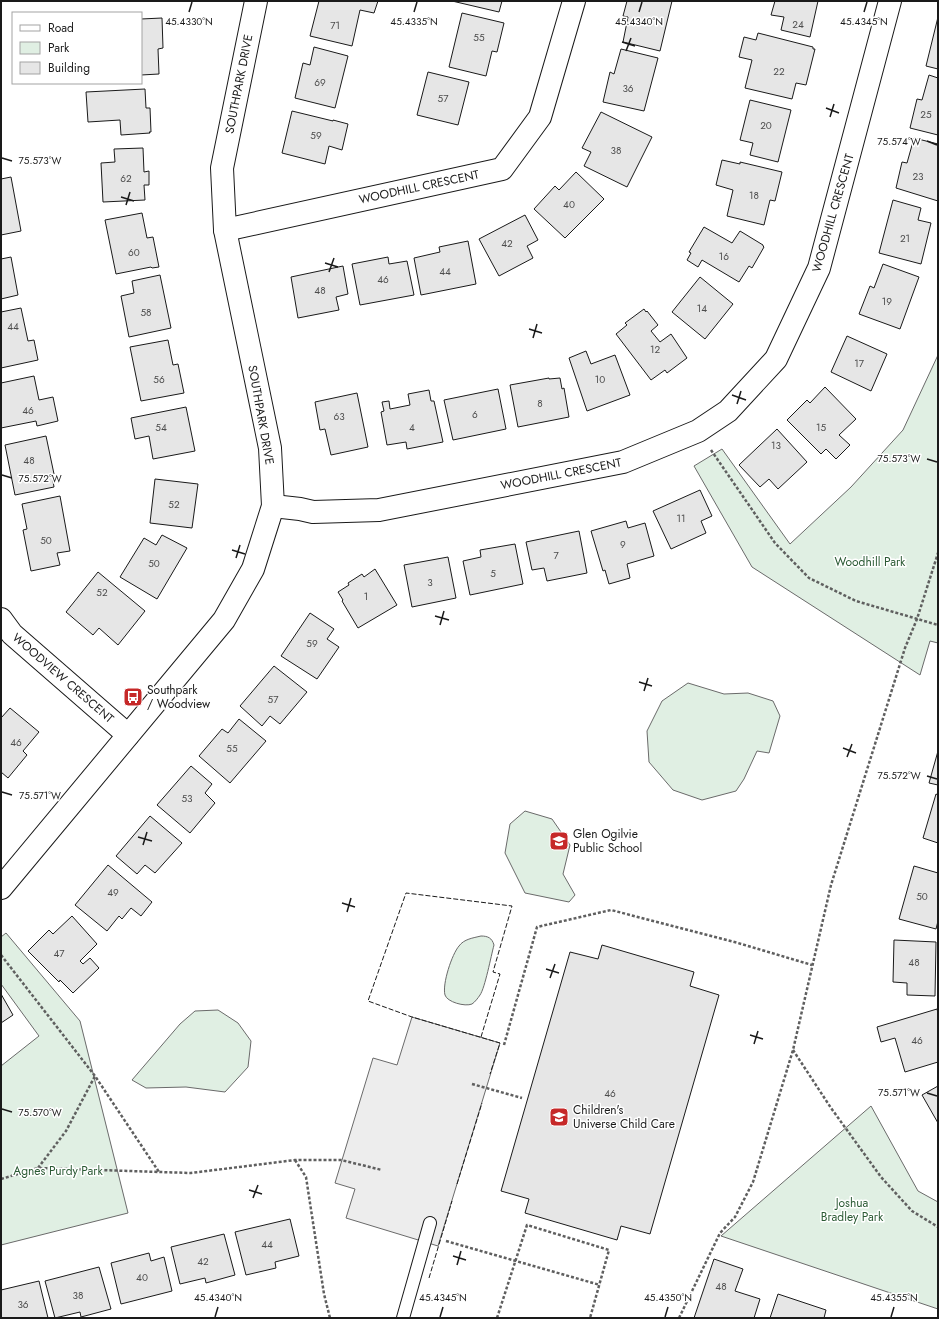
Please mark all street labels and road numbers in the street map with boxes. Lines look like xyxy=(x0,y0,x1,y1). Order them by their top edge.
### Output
street label: SOUTHPARK DRIVE xyxy=(221,33,257,135)
street label: WOODHILL CRESCENT xyxy=(807,151,859,274)
street label: WOODHILL CRESCENT xyxy=(357,165,481,209)
street label: SOUTHPARK DRIVE xyxy=(243,364,279,466)
street label: WOODHILL CRESCENT xyxy=(499,453,623,495)
street label: WOODVIEW CRESCENT xyxy=(8,629,118,727)

